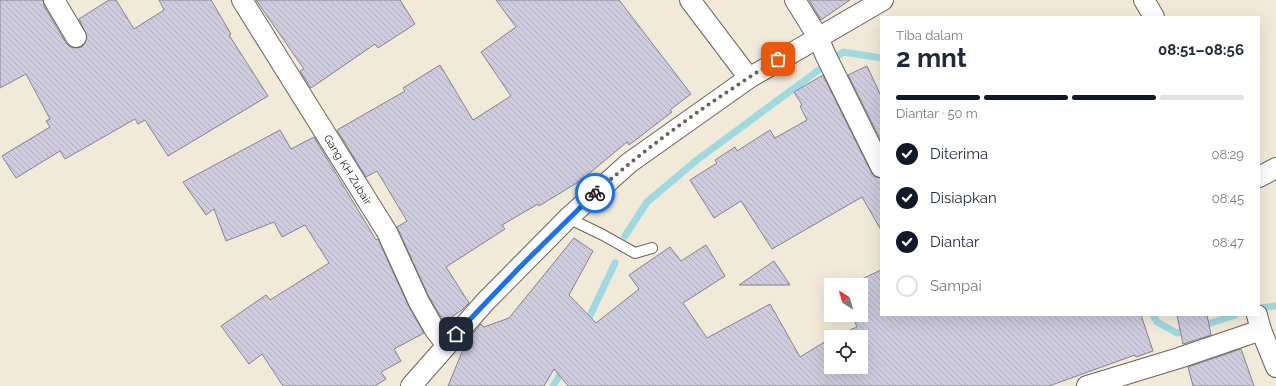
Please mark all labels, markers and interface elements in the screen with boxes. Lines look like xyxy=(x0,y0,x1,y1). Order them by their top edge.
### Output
text: Tiba dalam xyxy=(896,28,963,43)
text: 08:51–08:56 xyxy=(1158,41,1244,59)
pin xyxy=(761,42,795,76)
text: 2 mnt xyxy=(896,43,967,73)
icon: bag xyxy=(767,48,789,70)
text: Diantar · 50 m xyxy=(896,106,978,121)
street label: Gang KH Zubair xyxy=(321,132,374,207)
icon: check xyxy=(896,143,918,165)
text: Diterima xyxy=(930,145,988,163)
text: 08:29 xyxy=(1211,147,1244,162)
courier xyxy=(575,173,615,213)
icon: bike xyxy=(584,182,606,204)
icon: check xyxy=(896,187,918,209)
text: Disiapkan xyxy=(930,189,997,207)
text: 08:45 xyxy=(1212,191,1244,206)
icon: check xyxy=(896,231,918,253)
text: Diantar xyxy=(930,233,979,251)
text: 08:47 xyxy=(1212,235,1244,250)
text: Sampai xyxy=(930,277,982,295)
north arrow xyxy=(824,278,868,322)
map controls xyxy=(824,278,868,374)
pin xyxy=(439,317,473,351)
icon: home xyxy=(445,323,467,345)
button: locate xyxy=(824,330,868,374)

